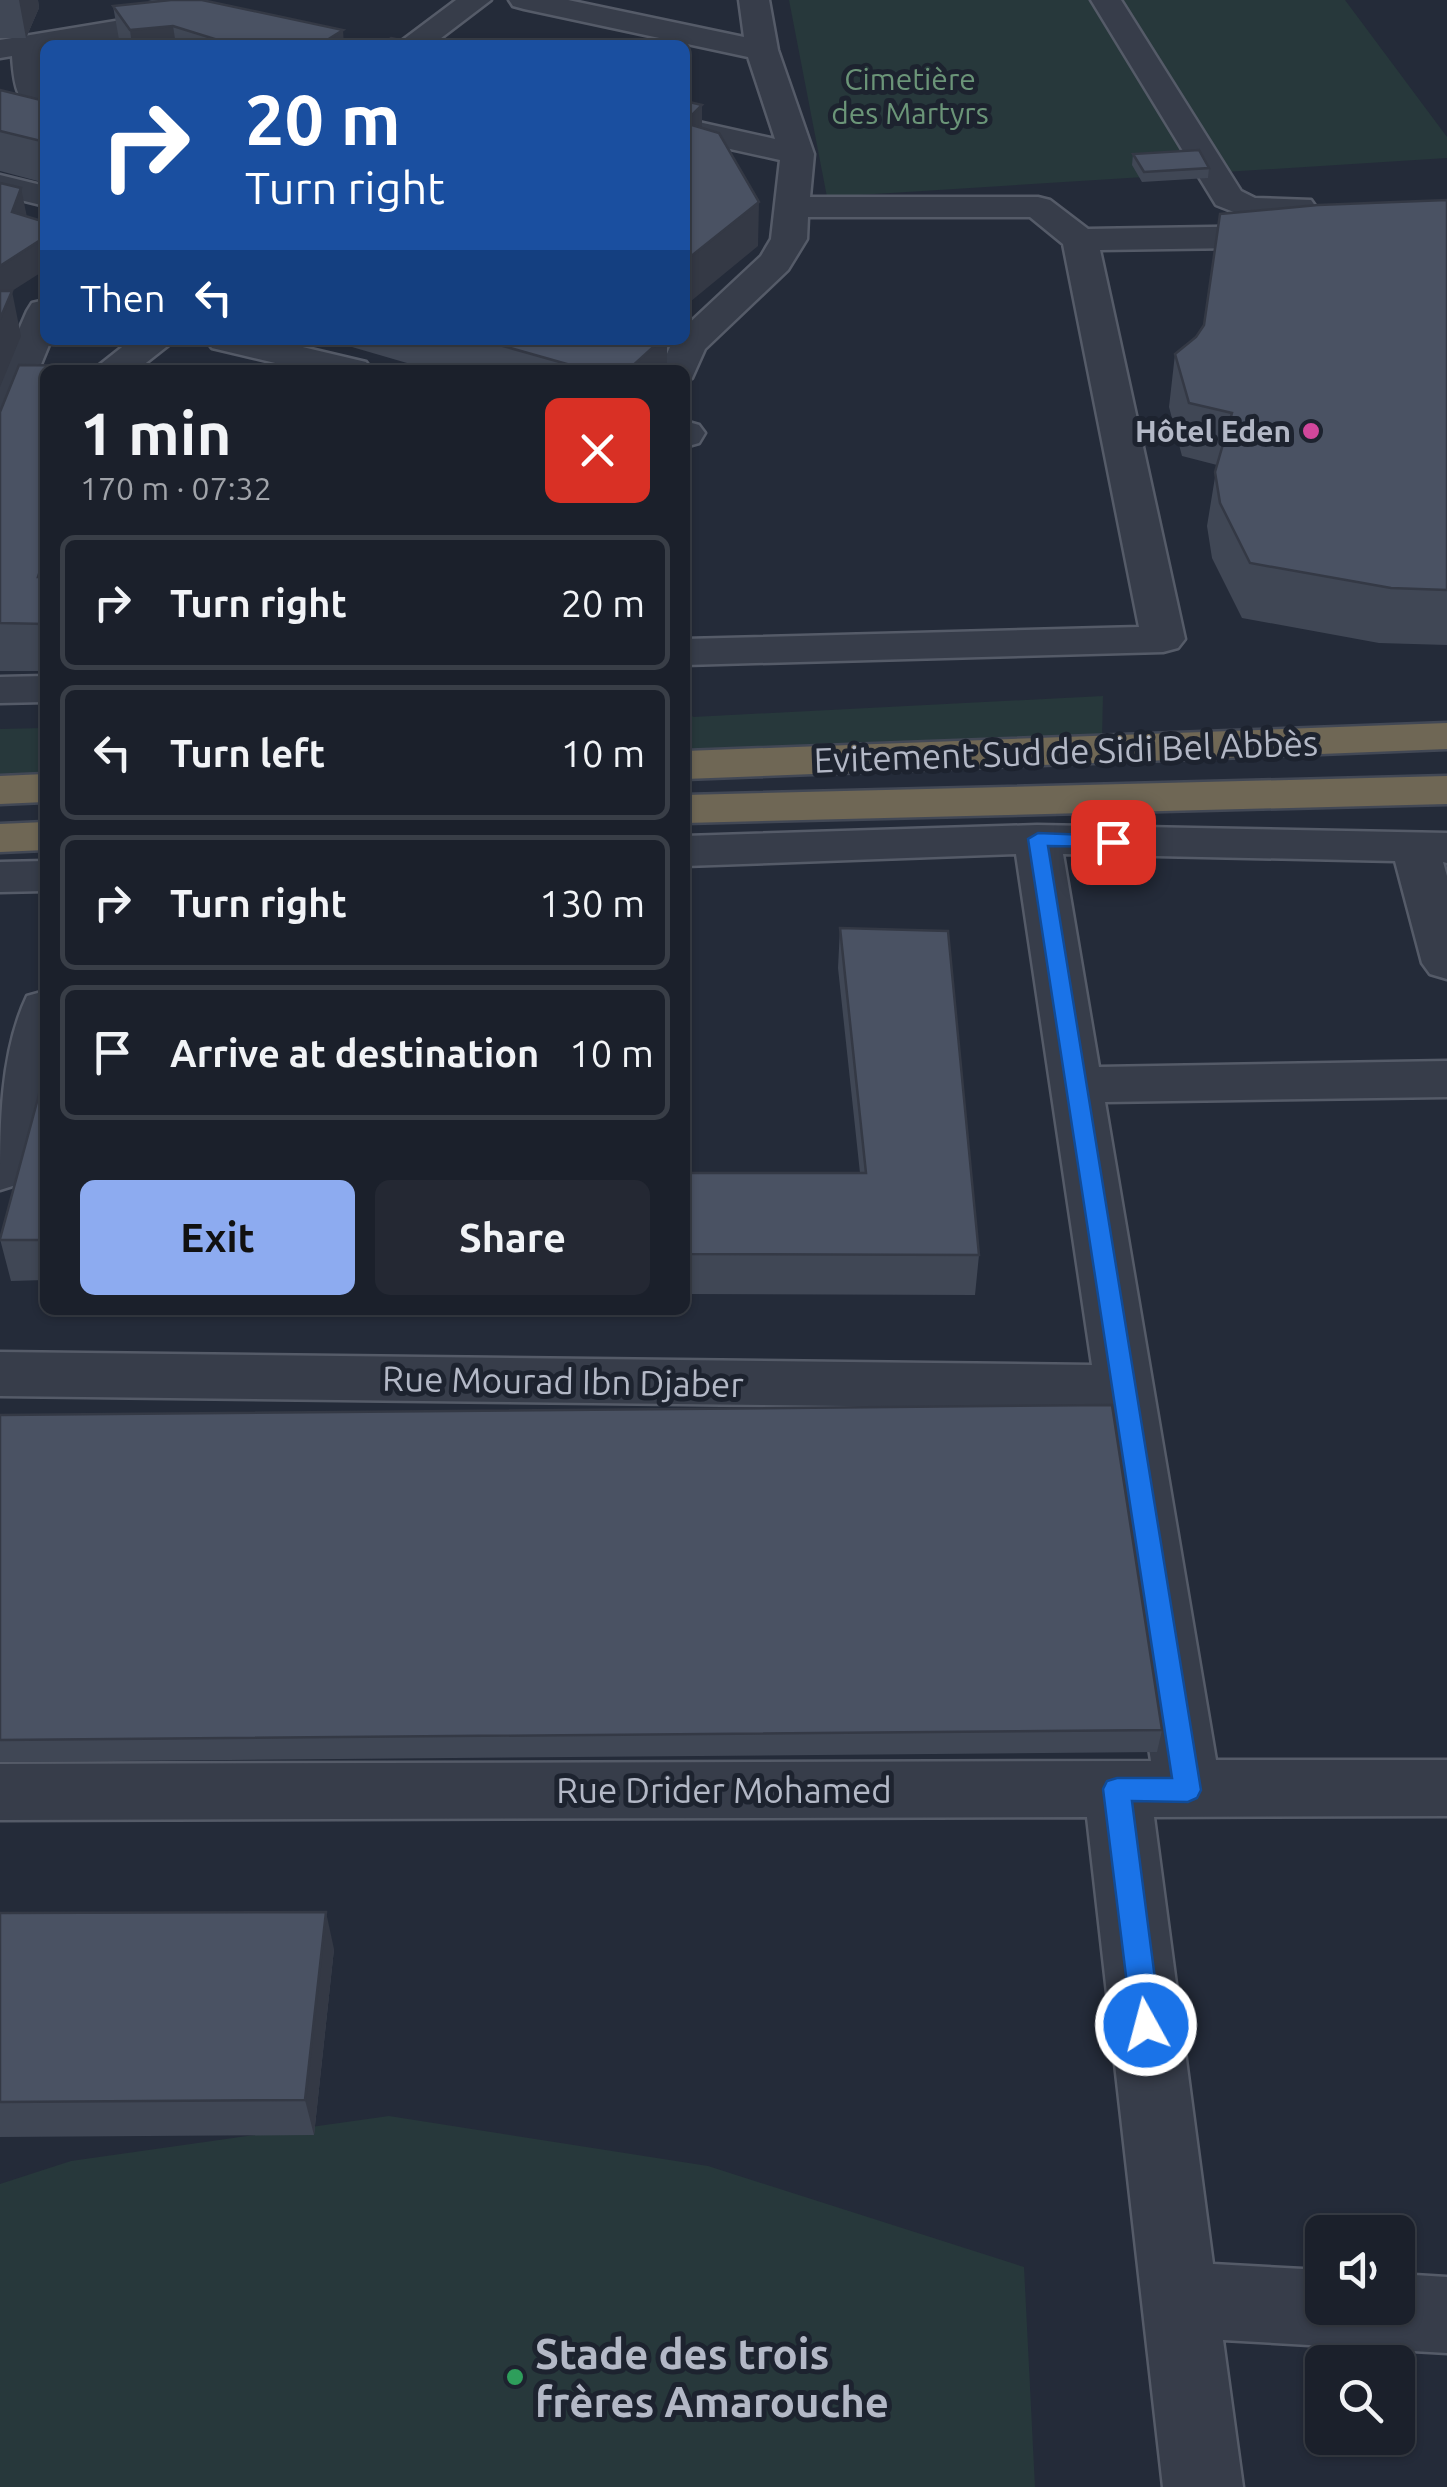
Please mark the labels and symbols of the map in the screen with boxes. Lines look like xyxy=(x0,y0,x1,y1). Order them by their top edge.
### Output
park label: Cimetière des Martyrs xyxy=(831,62,989,130)
place label: Hôtel Eden xyxy=(1135,414,1291,448)
marker: Hôtel Eden xyxy=(1300,420,1322,442)
street label: Evitement Sud de Sidi Bel Abbès xyxy=(813,722,1319,780)
pin xyxy=(1071,800,1156,885)
street label: Rue Mourad Ibn Djaber xyxy=(382,1358,744,1404)
street label: Rue Drider Mohamed xyxy=(556,1770,892,1810)
position arrow xyxy=(1094,1973,1198,2077)
place label: Stade des trois frères Amarouche xyxy=(535,2330,889,2425)
marker: Stade des trois frères Amarouche xyxy=(504,2366,526,2388)

